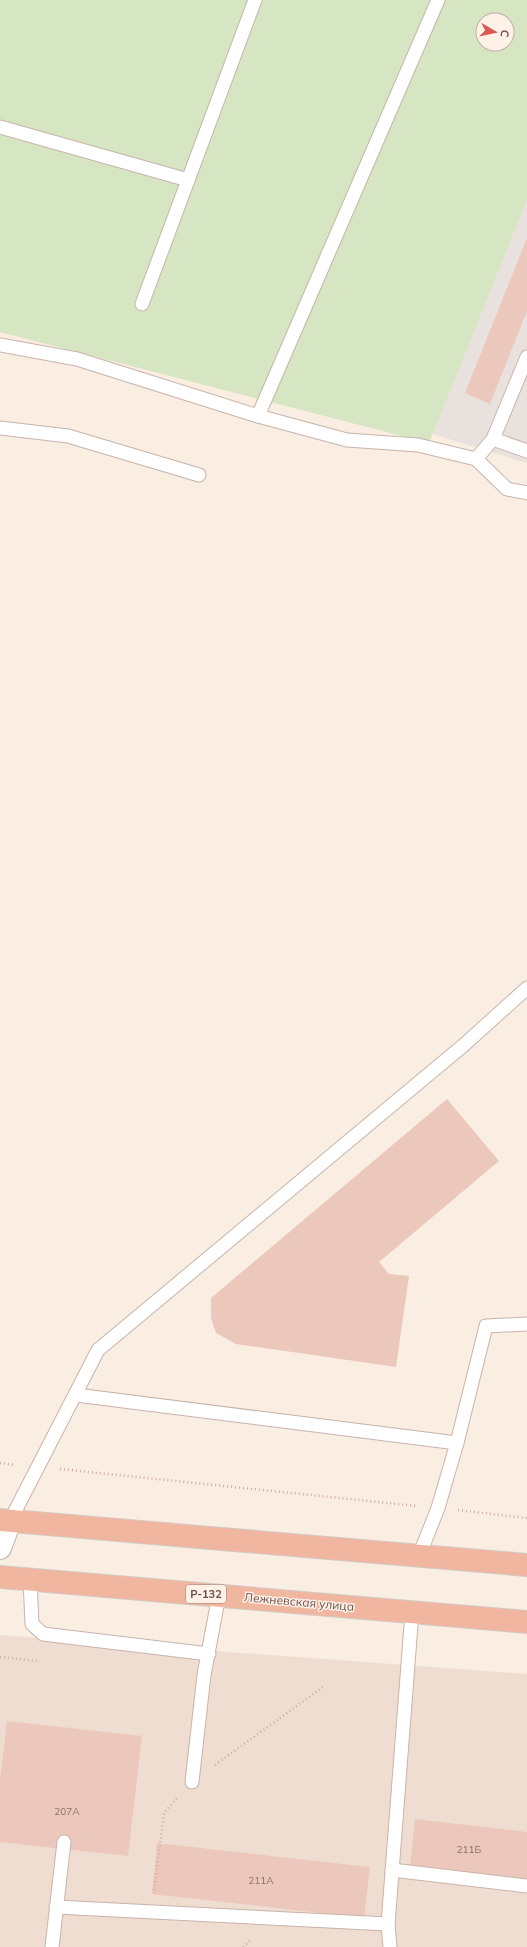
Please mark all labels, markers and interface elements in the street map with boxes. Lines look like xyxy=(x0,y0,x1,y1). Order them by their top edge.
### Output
north arrow xyxy=(475,12,515,52)
text: С xyxy=(497,29,512,39)
road number: Р-132 xyxy=(186,1585,226,1603)
street label: Лежневская улица xyxy=(243,1589,355,1614)
house number: 207А xyxy=(54,1805,80,1818)
house number: 211Б xyxy=(457,1843,482,1856)
house number: 211А xyxy=(248,1874,274,1887)

